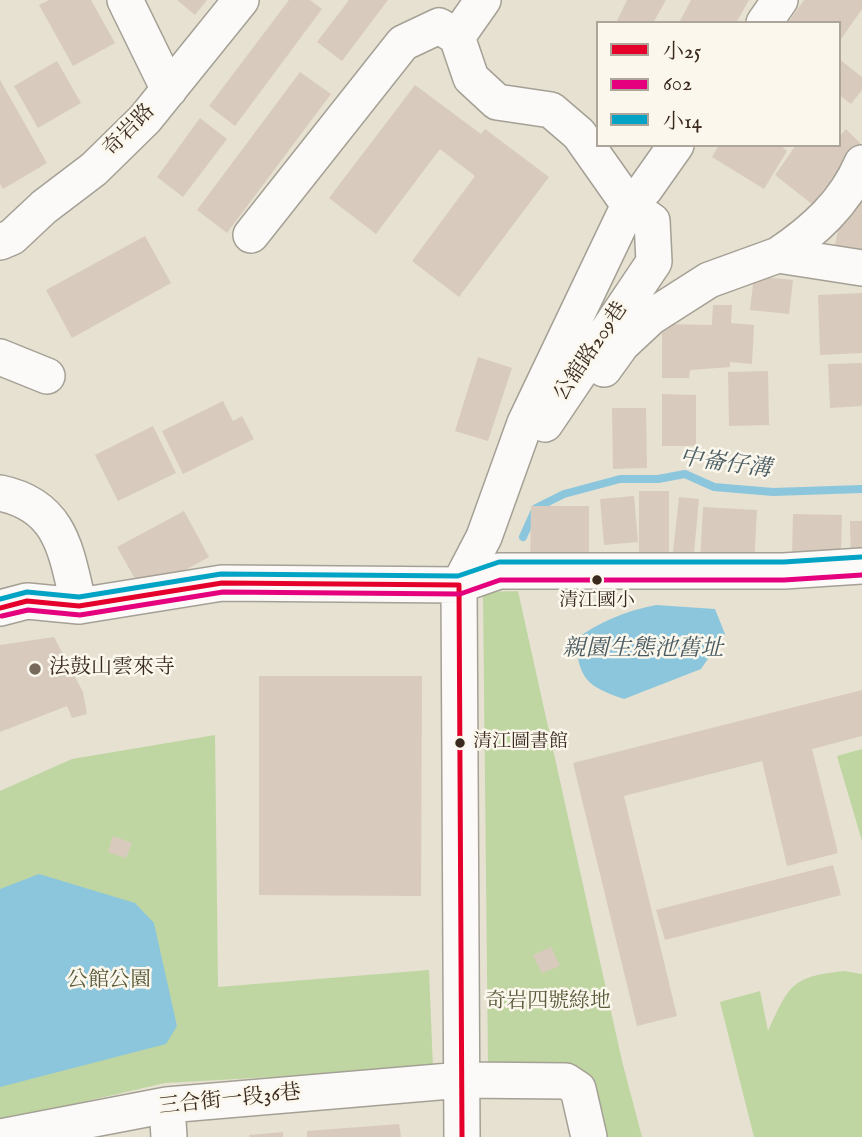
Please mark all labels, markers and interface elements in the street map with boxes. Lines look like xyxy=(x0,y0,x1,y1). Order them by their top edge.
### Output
legend xyxy=(596,21,841,147)
text: 小25 xyxy=(663,39,701,66)
text: 602 xyxy=(663,71,692,98)
street label: 奇岩路 xyxy=(99,100,161,162)
text: 小14 xyxy=(663,109,702,136)
street label: 公舘路209巷 xyxy=(550,298,634,406)
water label: 中崙仔溝 xyxy=(678,445,772,485)
marker: 清江國小 xyxy=(590,573,604,587)
place label: 清江國小 xyxy=(559,591,635,613)
water label: 親園生態池舊址 xyxy=(563,636,723,664)
place label: 法鼓山雲來寺 xyxy=(49,656,175,682)
marker: 法鼓山雲來寺 xyxy=(27,661,43,677)
place label: 清江圖書館 xyxy=(473,732,568,754)
marker: 清江圖書館 xyxy=(453,736,467,750)
park label: 公館公園 xyxy=(67,969,151,995)
park label: 奇岩四號綠地 xyxy=(485,990,611,1016)
street label: 三合街一段36巷 xyxy=(158,1081,302,1121)

